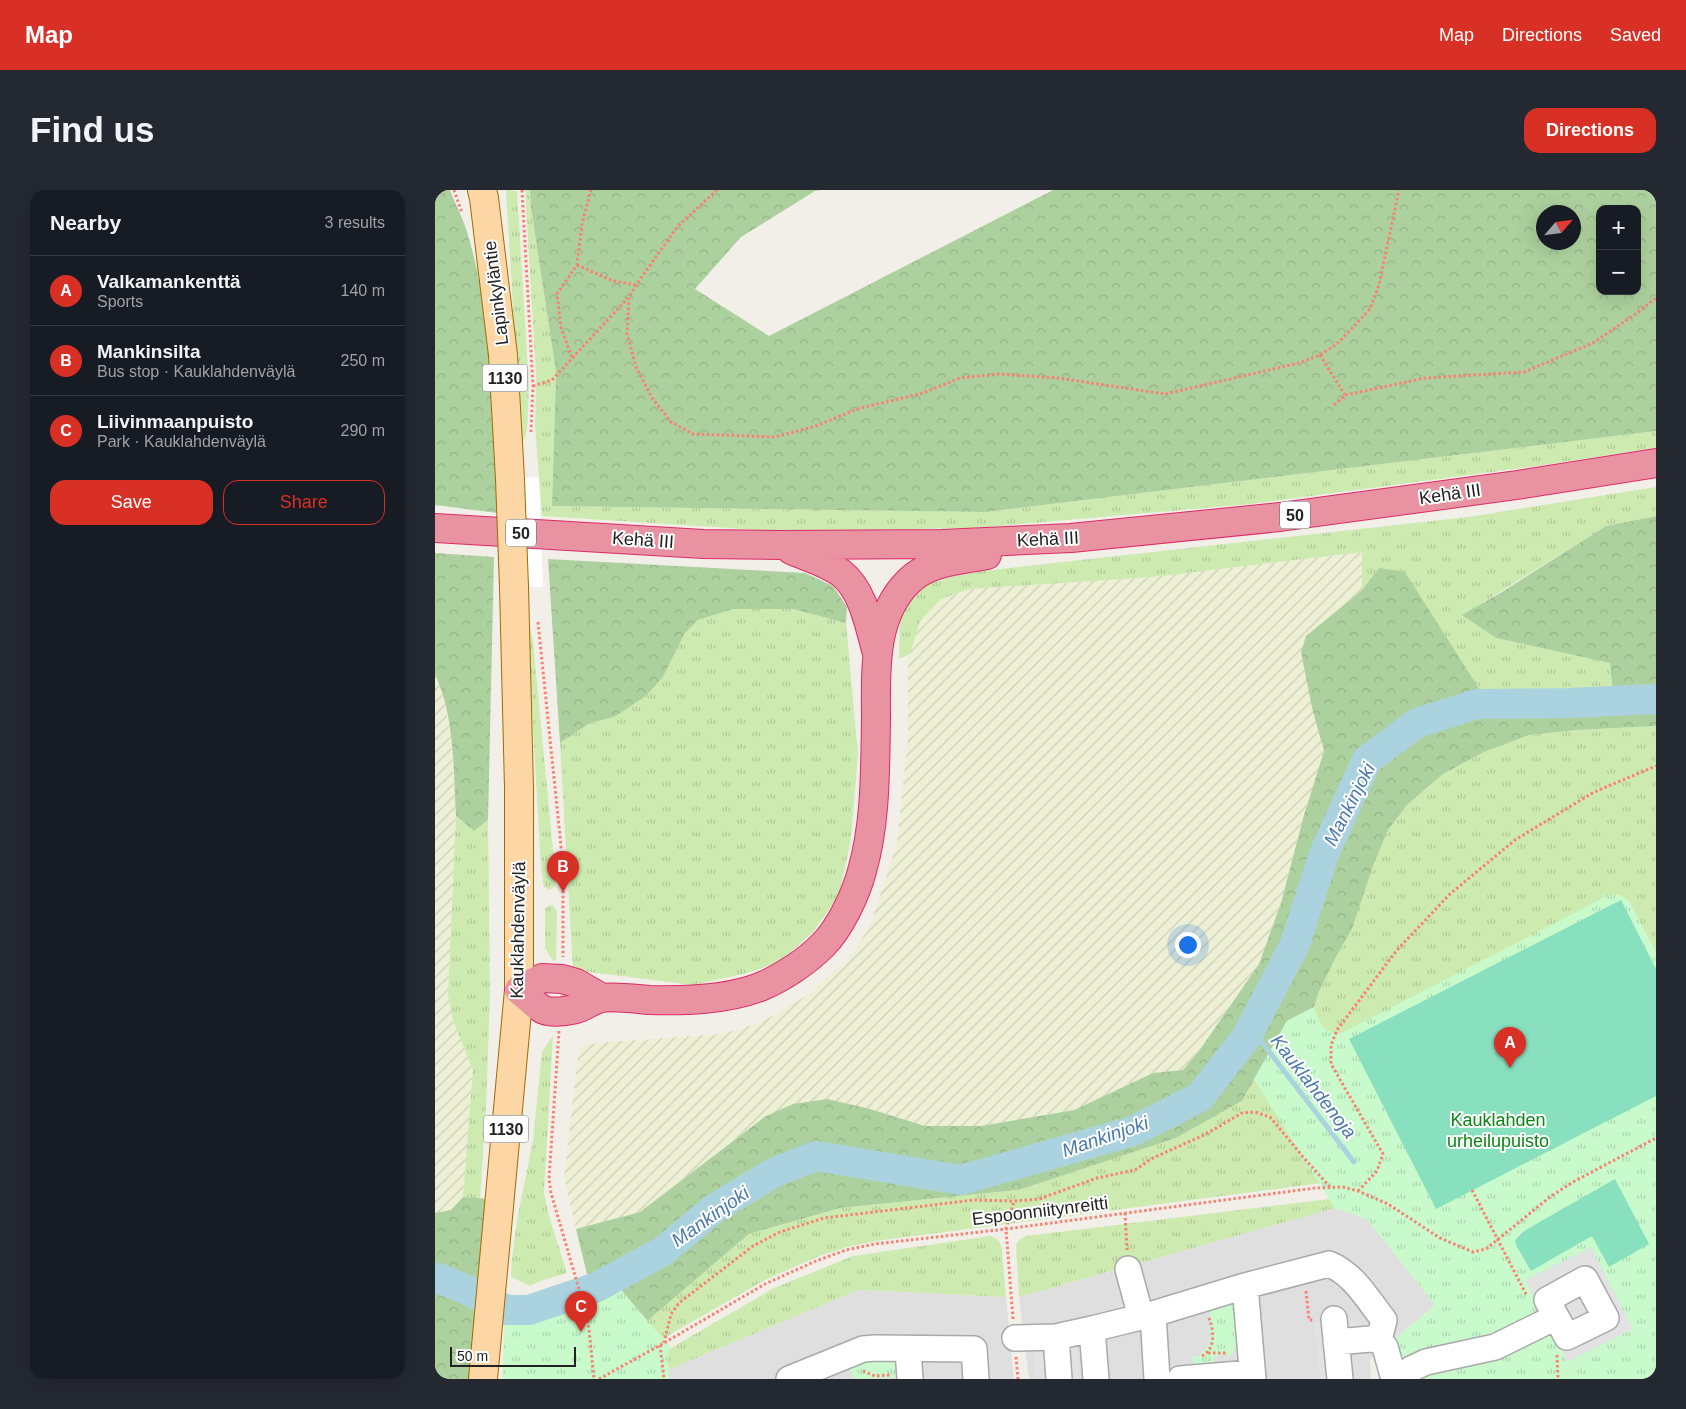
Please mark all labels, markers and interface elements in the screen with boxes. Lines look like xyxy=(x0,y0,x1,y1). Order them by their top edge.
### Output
text: Map xyxy=(25,21,73,48)
text: Map xyxy=(1439,25,1474,45)
text: Directions xyxy=(1502,25,1582,45)
text: Saved xyxy=(1610,25,1661,45)
button: Directions xyxy=(1524,108,1656,153)
text: Find us xyxy=(30,110,154,149)
north arrow xyxy=(1536,205,1581,250)
map controls xyxy=(1596,205,1641,295)
button: + xyxy=(1596,205,1641,250)
text: Nearby xyxy=(50,211,121,234)
text: 3 results xyxy=(325,214,385,231)
street label: Lapinkyläntie xyxy=(480,240,512,346)
button: − xyxy=(1596,250,1641,295)
text: Valkamankenttä xyxy=(97,271,241,292)
text: A xyxy=(60,282,72,299)
text: 140 m xyxy=(341,282,385,299)
text: Sports xyxy=(97,293,143,310)
text: Mankinsilta xyxy=(97,341,200,362)
text: B xyxy=(60,352,72,369)
text: 250 m xyxy=(341,352,385,369)
text: Bus stop · Kauklahdenväylä xyxy=(97,363,295,380)
road number: 1130 xyxy=(483,364,527,392)
text: Liivinmaanpuisto xyxy=(97,411,253,432)
text: C xyxy=(60,422,72,439)
text: 290 m xyxy=(341,422,385,439)
text: Park · Kauklahdenväylä xyxy=(97,433,266,450)
button: Save xyxy=(50,480,213,525)
button: Share xyxy=(223,480,385,525)
street label: Kehä III xyxy=(1418,480,1482,508)
road number: 50 xyxy=(1280,502,1310,528)
road number: 50 xyxy=(506,519,536,546)
street label: Kehä III xyxy=(1016,527,1080,551)
street label: Kehä III xyxy=(611,528,675,552)
water label: Mankinjoki xyxy=(1320,759,1380,849)
pin: B xyxy=(547,851,579,892)
street label: Kauklahdenväylä xyxy=(507,860,529,999)
your location xyxy=(1175,932,1201,958)
pin: A xyxy=(1494,1027,1526,1068)
water label: Kauklahdenoja xyxy=(1267,1030,1361,1142)
park label: Kauklahden urheilupuisto xyxy=(1447,1110,1549,1151)
water label: Mankinjoki xyxy=(1059,1112,1152,1161)
road number: 1130 xyxy=(483,1116,529,1142)
water label: Mankinjoki xyxy=(667,1182,754,1251)
street label: Espoonniitynreitti xyxy=(971,1193,1109,1229)
pin: C xyxy=(565,1291,597,1332)
scale bar xyxy=(450,1344,576,1367)
text: 50 m xyxy=(457,1348,488,1364)

